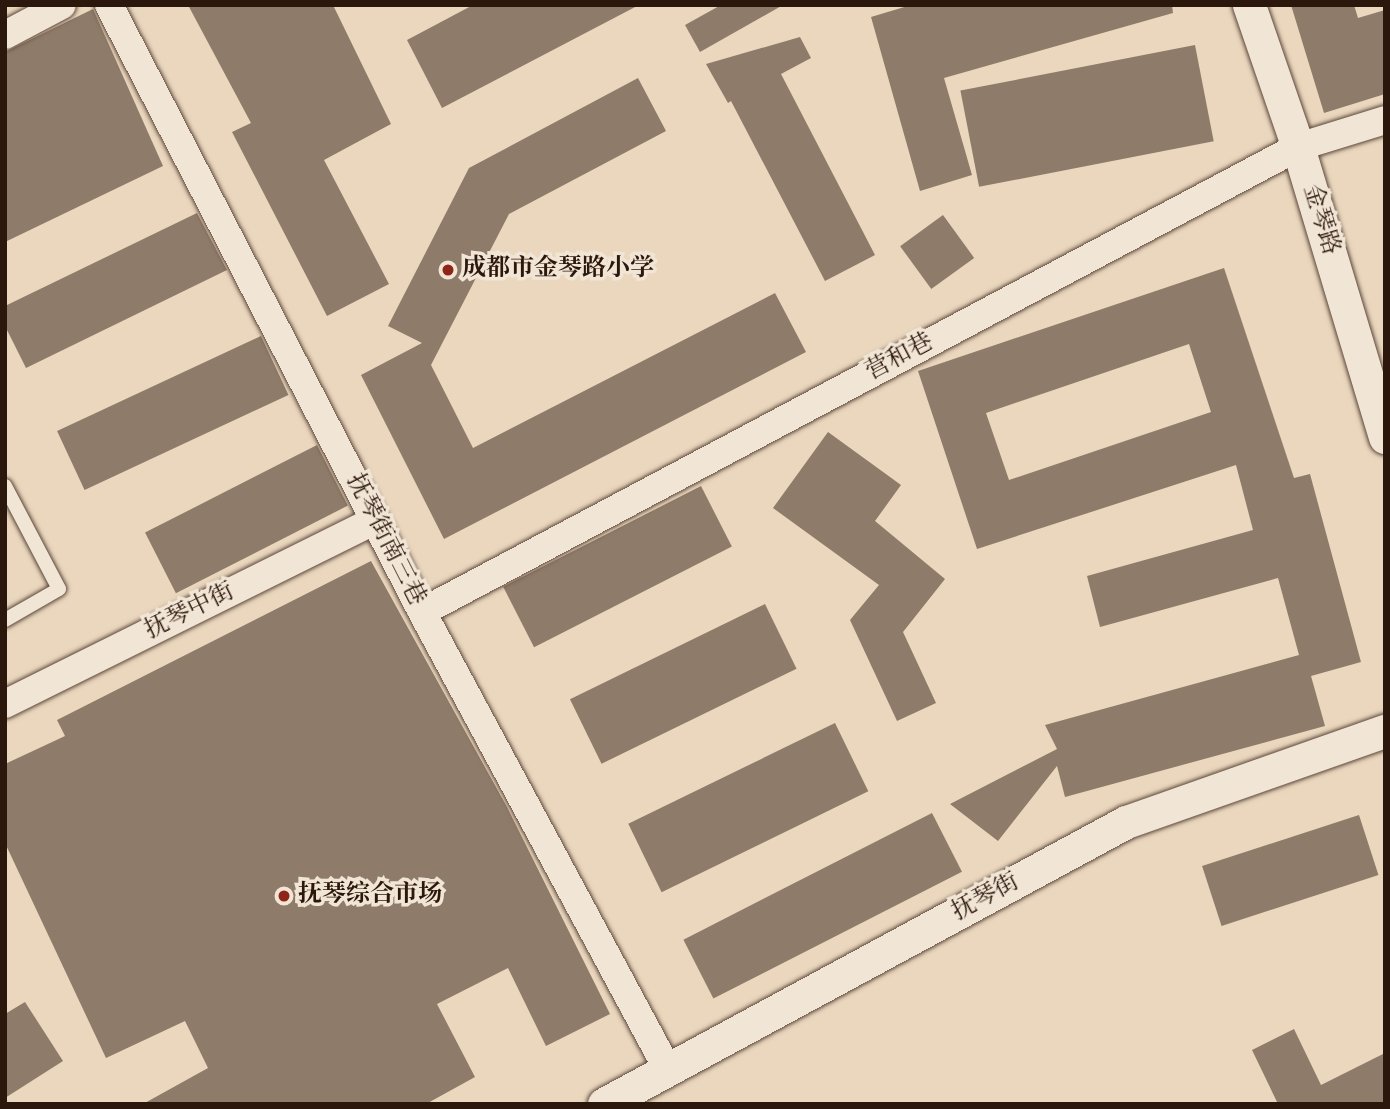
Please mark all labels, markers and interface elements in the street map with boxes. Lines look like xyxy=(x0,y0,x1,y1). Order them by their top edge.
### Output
street label: 金琴路 xyxy=(1296,181,1344,259)
place label: 成都市金琴路小学 xyxy=(462,256,654,284)
marker: 成都市金琴路小学 xyxy=(440,262,456,278)
street label: 营和巷 xyxy=(861,328,939,388)
street label: 抚琴街南三巷 xyxy=(339,469,431,611)
street label: 抚琴中街 xyxy=(141,578,239,646)
street label: 抚琴街 xyxy=(947,868,1025,928)
place label: 抚琴综合市场 xyxy=(298,882,442,910)
marker: 抚琴综合市场 xyxy=(276,888,292,904)

